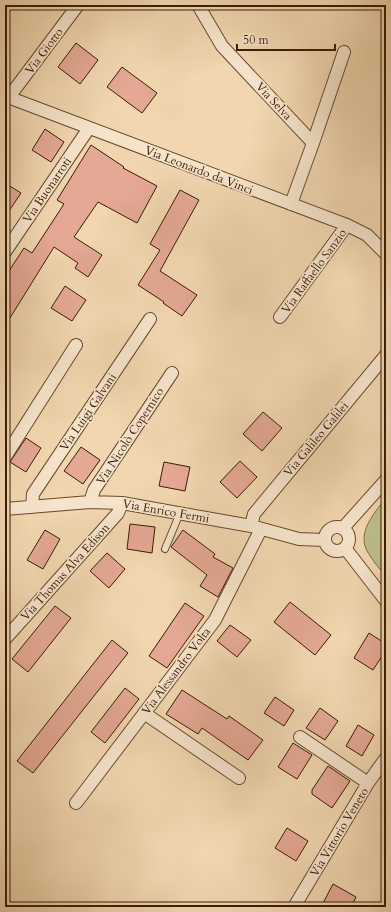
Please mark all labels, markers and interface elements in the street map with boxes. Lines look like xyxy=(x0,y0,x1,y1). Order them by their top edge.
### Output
street label: Via Giotto xyxy=(21,24,67,77)
scale bar xyxy=(237,26,335,52)
text: 50 m xyxy=(243,32,270,48)
street label: Via Selva xyxy=(252,79,296,124)
street label: Via Leonardo da Vinci xyxy=(142,142,256,198)
street label: Via Buonarroti xyxy=(19,153,75,226)
street label: Via Raffaello Sanzio xyxy=(278,225,350,317)
street label: Via Luigi Galvani xyxy=(56,370,120,454)
street label: Via Nicolò Copernico xyxy=(93,384,168,488)
street label: Via Galileo Galilei xyxy=(280,398,352,480)
street label: Via Enrico Fermi xyxy=(121,495,211,527)
street label: Via Thomas Alva Edison xyxy=(17,520,113,624)
street label: Via Alessandro Volta xyxy=(138,623,215,718)
street label: Via Vittorio Veneto xyxy=(306,784,372,879)

